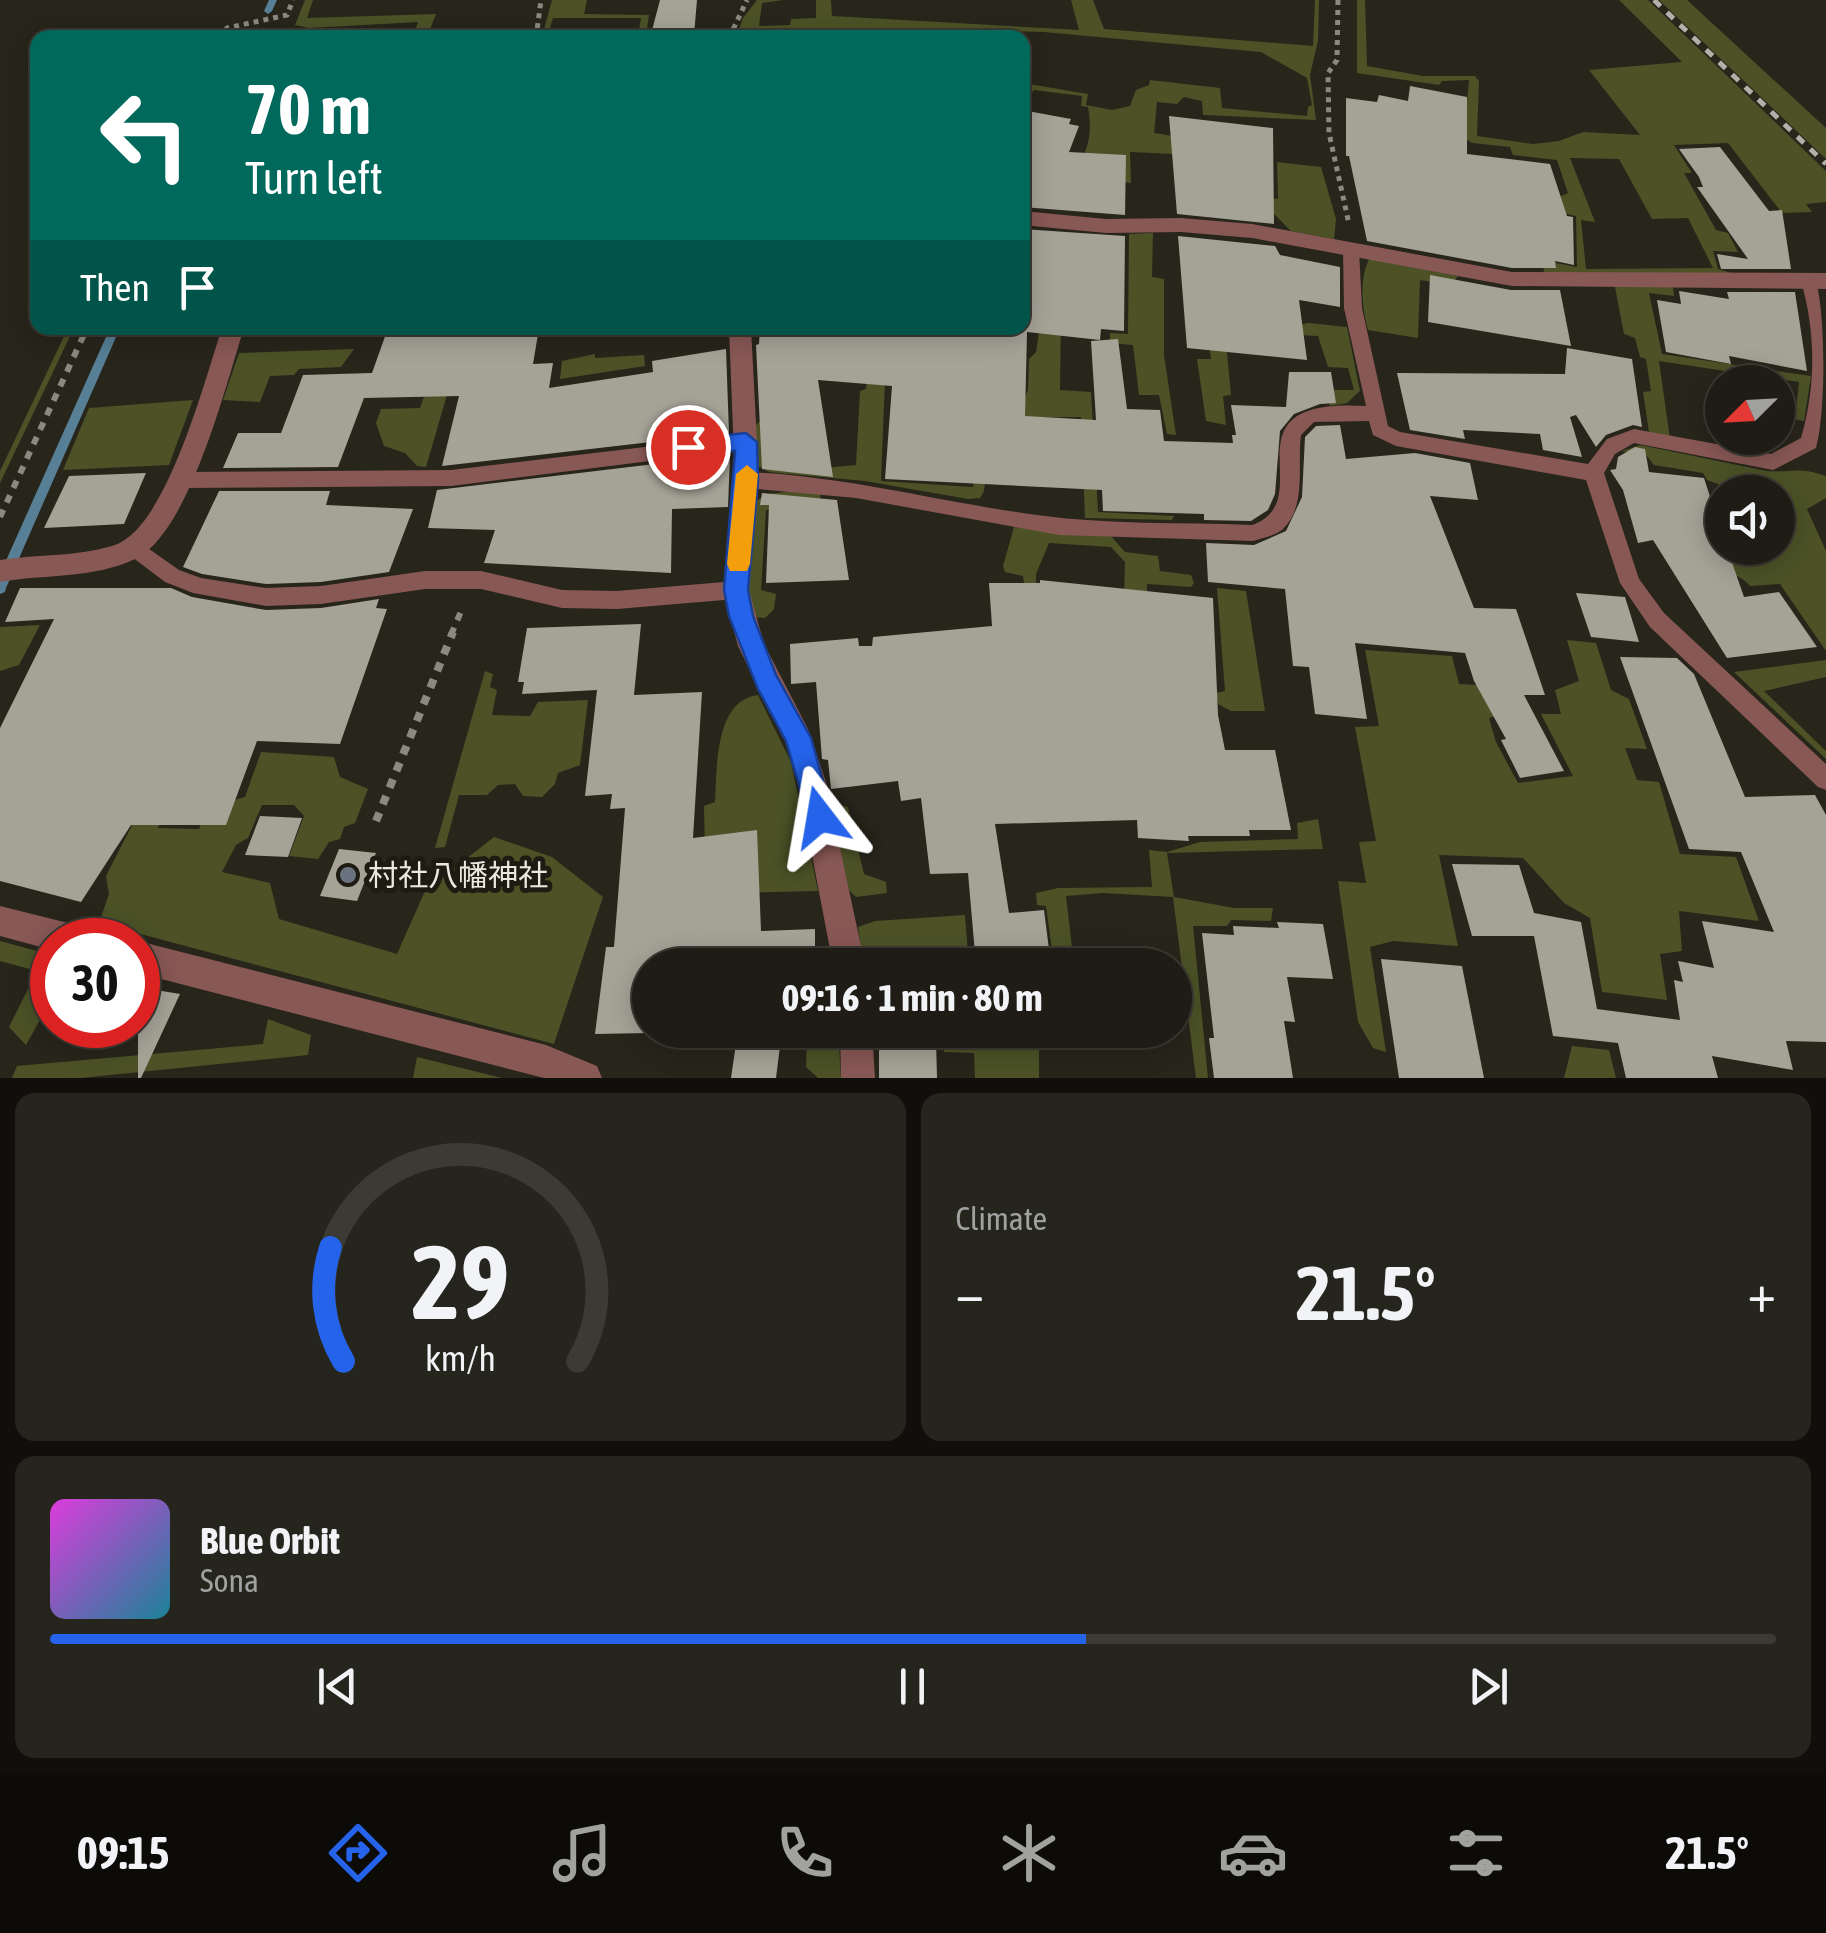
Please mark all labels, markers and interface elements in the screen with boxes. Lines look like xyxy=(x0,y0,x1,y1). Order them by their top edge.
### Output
text: 70 m xyxy=(245,69,371,149)
icon: left xyxy=(80,70,210,200)
text: Turn left xyxy=(245,152,383,204)
icon: arrive xyxy=(170,260,225,315)
text: Then xyxy=(80,266,150,309)
north arrow xyxy=(1705,365,1795,455)
map controls xyxy=(1705,365,1795,565)
pin xyxy=(646,405,731,490)
icon: arrive xyxy=(661,420,716,475)
button: sound xyxy=(1705,475,1795,565)
position arrow xyxy=(768,765,872,869)
place label: 村社八幡神社 xyxy=(368,858,548,892)
marker: 村社八幡神社 xyxy=(337,864,359,886)
speed limit sign: 30 xyxy=(30,918,160,1048)
text: 09:16 · 1 min · 80 m xyxy=(781,976,1043,1019)
text: Climate xyxy=(956,1200,1047,1237)
text: 29 xyxy=(411,1222,509,1341)
text: 21.5° xyxy=(1296,1250,1436,1336)
text: − xyxy=(956,1261,984,1324)
text: + xyxy=(1747,1261,1776,1324)
text: km/h xyxy=(425,1338,496,1379)
text: Blue Orbit xyxy=(200,1519,340,1562)
text: Sona xyxy=(200,1562,259,1599)
icon: previous xyxy=(310,1659,365,1714)
icon: pause xyxy=(885,1659,940,1714)
icon: next xyxy=(1461,1659,1516,1714)
icon: directions xyxy=(323,1818,393,1888)
icon: music xyxy=(547,1818,617,1888)
icon: phone xyxy=(770,1818,840,1888)
icon: climate xyxy=(994,1818,1064,1888)
icon: car xyxy=(1218,1818,1288,1888)
icon: filters xyxy=(1441,1818,1511,1888)
text: 09:15 xyxy=(77,1827,169,1879)
text: 21.5° xyxy=(1665,1827,1749,1879)

